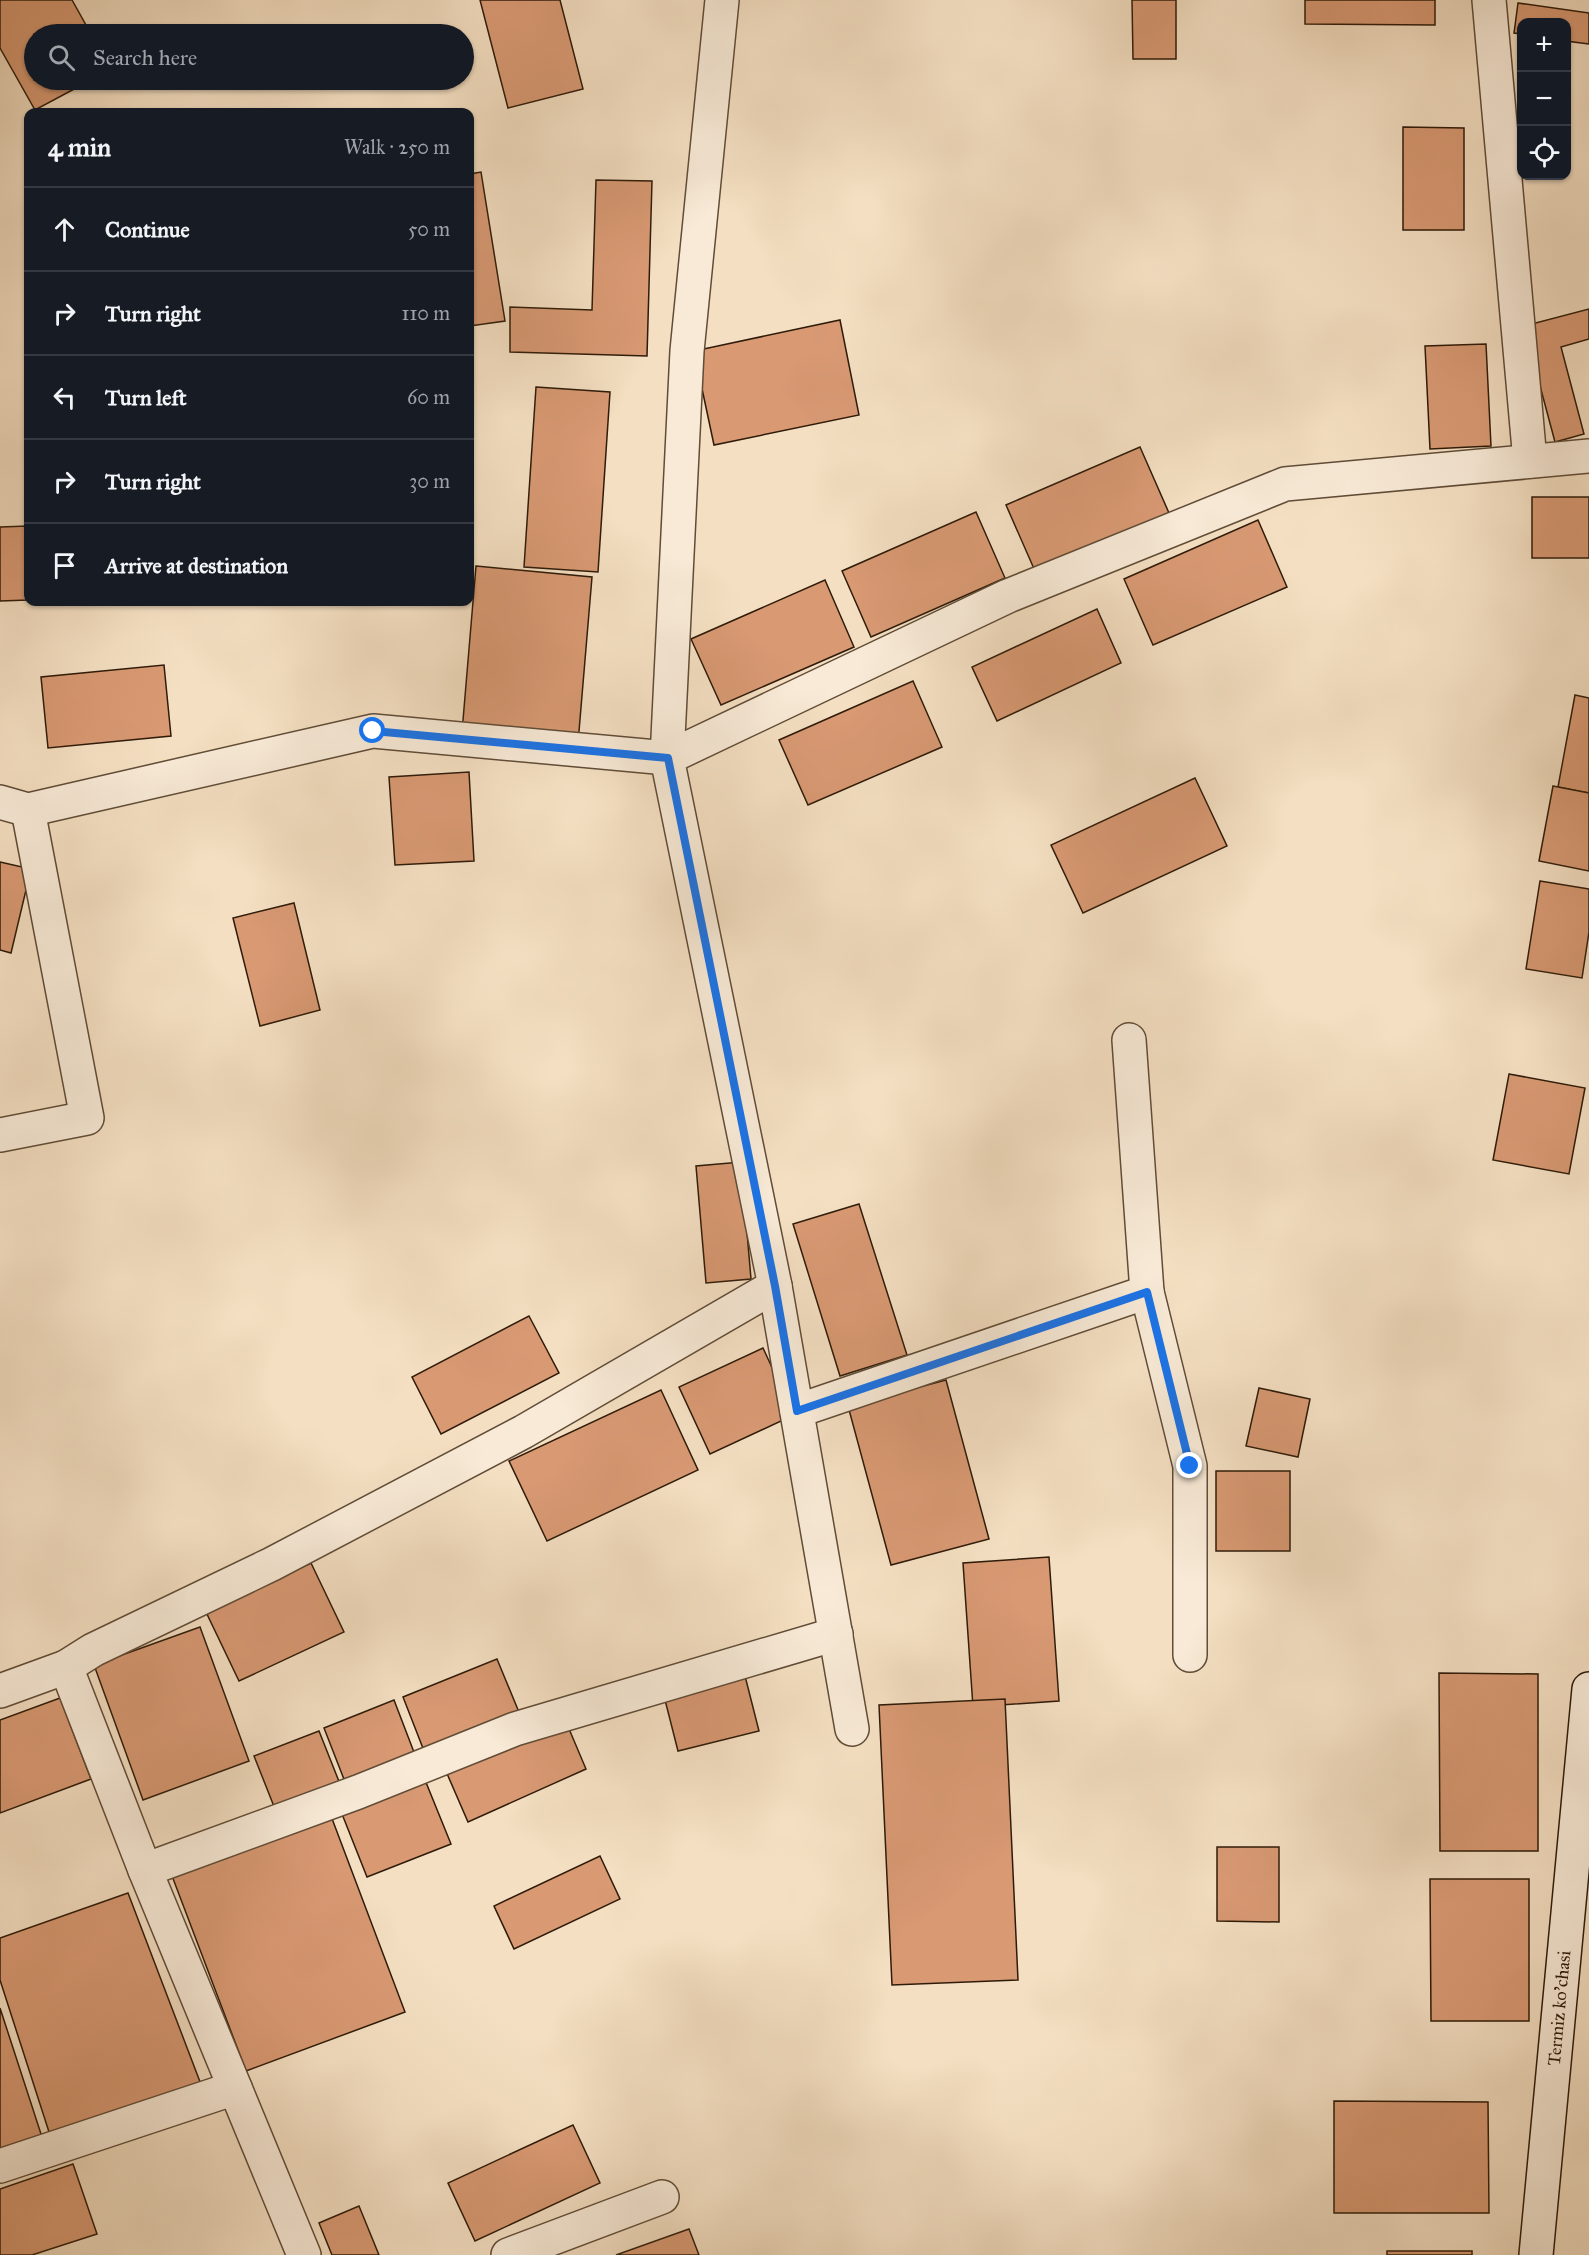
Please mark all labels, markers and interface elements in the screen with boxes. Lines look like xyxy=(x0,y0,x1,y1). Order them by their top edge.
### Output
map controls xyxy=(1517,18,1571,180)
button: + xyxy=(1517,18,1571,72)
search box xyxy=(24,24,474,90)
icon: search xyxy=(45,41,78,74)
text: Search here xyxy=(93,44,197,71)
button: − xyxy=(1517,72,1571,126)
button: locate xyxy=(1517,126,1571,180)
text: 4 min xyxy=(48,131,111,163)
text: Walk · 250 m xyxy=(344,135,450,159)
icon: ahead xyxy=(48,213,81,246)
text: Continue xyxy=(105,216,190,243)
text: 50 m xyxy=(408,217,450,241)
icon: right xyxy=(48,297,81,330)
text: Turn right xyxy=(105,300,201,327)
text: 110 m xyxy=(402,301,450,325)
icon: left xyxy=(48,381,81,414)
text: Turn left xyxy=(105,384,187,411)
text: 60 m xyxy=(407,385,450,409)
icon: right xyxy=(48,465,81,498)
text: Turn right xyxy=(105,468,201,495)
text: 30 m xyxy=(409,469,450,493)
icon: arrive xyxy=(48,549,81,582)
text: Arrive at destination xyxy=(105,552,288,579)
route start xyxy=(359,717,385,743)
route end xyxy=(1176,1452,1202,1478)
street label: Termiz ko'chasi xyxy=(1543,1949,1575,2067)

